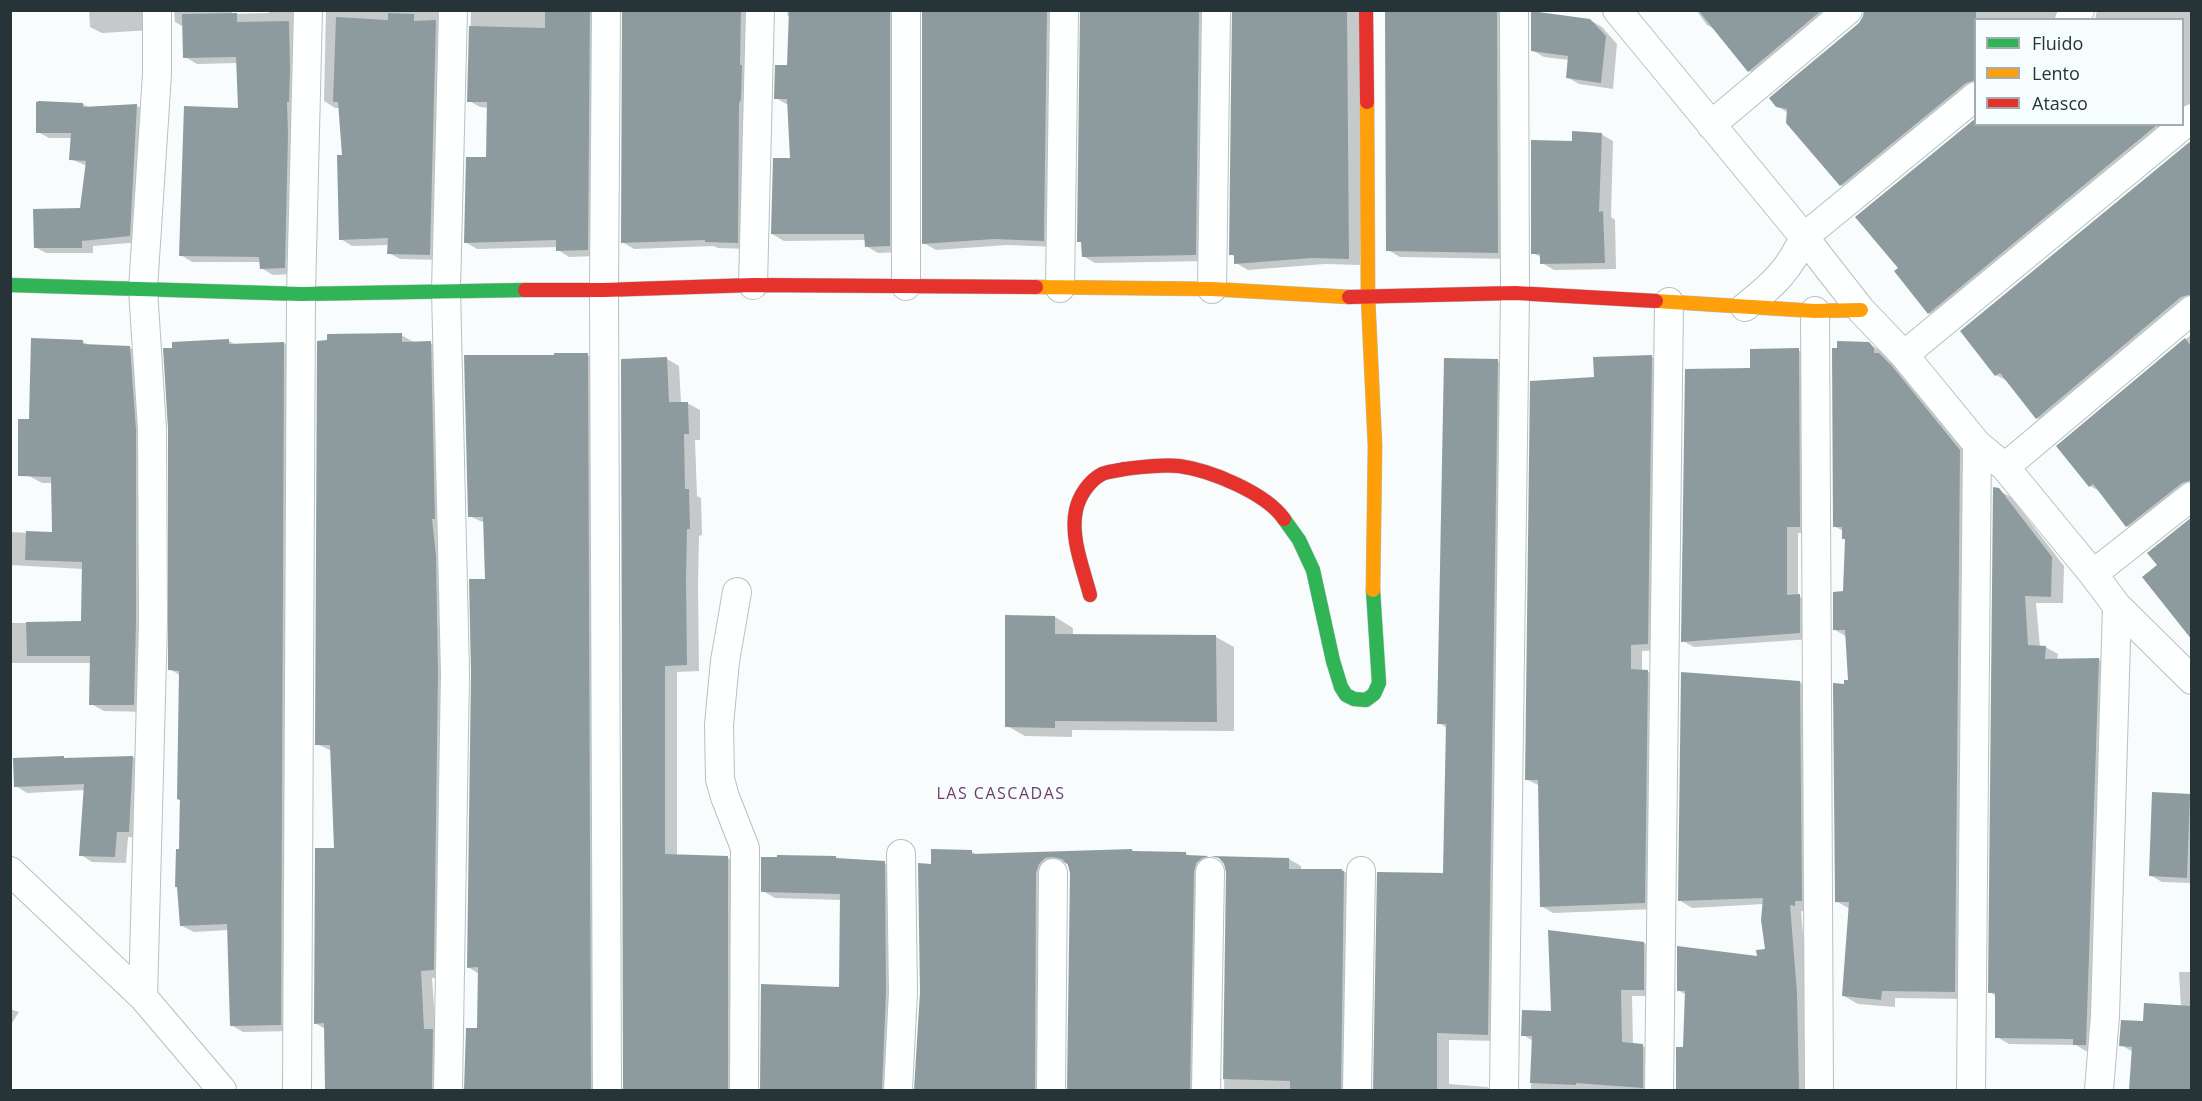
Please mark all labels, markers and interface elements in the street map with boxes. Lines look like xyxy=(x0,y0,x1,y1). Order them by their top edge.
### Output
legend xyxy=(1974,18,2184,126)
text: Fluido xyxy=(2032,31,2083,55)
text: Lento xyxy=(2032,61,2080,85)
text: Atasco xyxy=(2032,91,2088,115)
district label: LAS CASCADAS xyxy=(936,784,1066,804)

